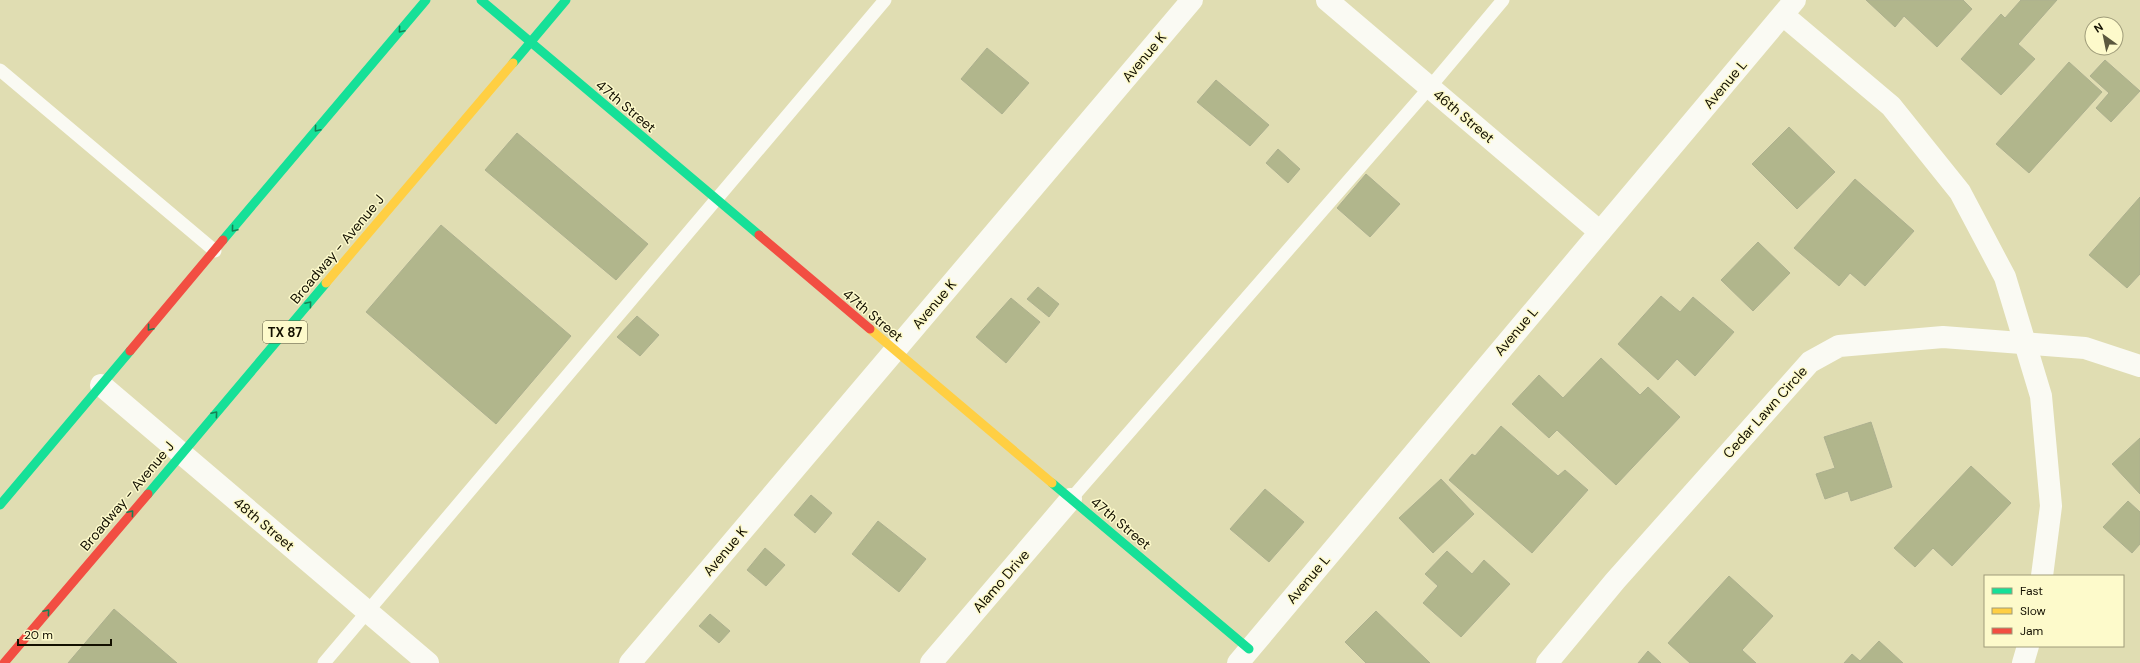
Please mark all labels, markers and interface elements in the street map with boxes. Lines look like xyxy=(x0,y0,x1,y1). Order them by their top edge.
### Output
north arrow xyxy=(2084,16,2124,56)
text: N xyxy=(2091,20,2106,36)
one-way arrow xyxy=(399,25,406,32)
street label: Avenue K xyxy=(1118,28,1170,86)
street label: Avenue L xyxy=(1699,56,1751,112)
street label: 47th Street xyxy=(592,76,660,136)
street label: 46th Street xyxy=(1430,85,1498,147)
one-way arrow xyxy=(315,125,322,132)
street label: Broadway - Avenue J xyxy=(286,191,388,307)
one-way arrow xyxy=(231,224,238,231)
street label: Avenue K xyxy=(908,275,960,333)
street label: 47th Street xyxy=(839,285,907,345)
one-way arrow xyxy=(304,301,311,309)
street label: Avenue L xyxy=(1490,303,1542,359)
road number: TX 87 xyxy=(263,321,307,343)
one-way arrow xyxy=(147,323,154,331)
street label: Cedar Lawn Circle xyxy=(1719,362,1811,462)
one-way arrow xyxy=(211,411,218,418)
street label: Broadway - Avenue J xyxy=(76,438,178,554)
street label: 48th Street xyxy=(230,493,298,555)
street label: 47th Street xyxy=(1087,493,1155,553)
one-way arrow xyxy=(127,510,134,517)
street label: Avenue K xyxy=(699,522,751,580)
street label: Alamo Drive xyxy=(969,546,1033,616)
street label: Avenue L xyxy=(1282,551,1334,607)
legend xyxy=(1984,575,2124,647)
text: Fast xyxy=(2020,583,2043,599)
text: Slow xyxy=(2020,603,2046,619)
one-way arrow xyxy=(43,609,50,617)
scale bar xyxy=(18,621,111,647)
text: Jam xyxy=(2020,623,2043,639)
text: 20 m xyxy=(24,627,53,643)

